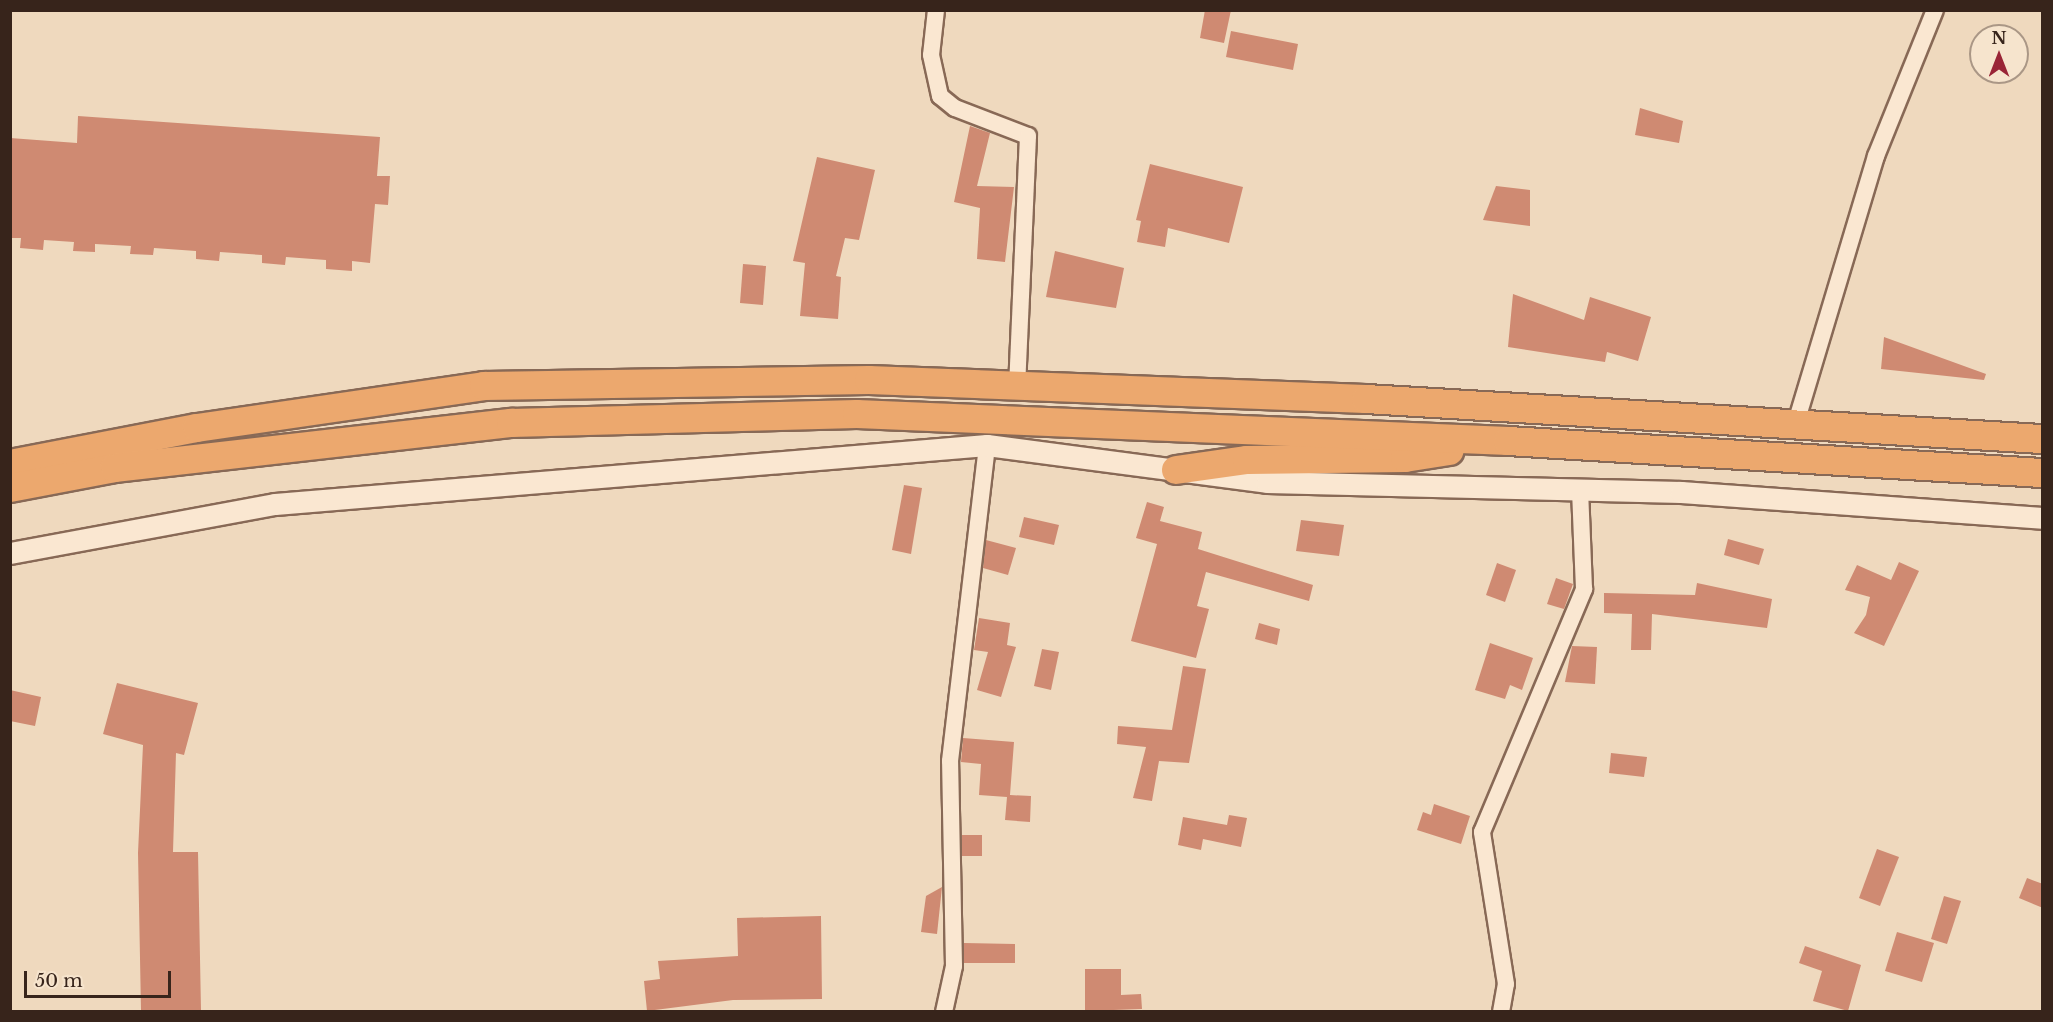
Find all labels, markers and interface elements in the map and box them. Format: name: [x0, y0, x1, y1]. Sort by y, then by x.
north arrow: [1969, 24, 2029, 84]
text: N: [1991, 28, 2007, 48]
scale bar: [27, 959, 174, 997]
text: 50 m: [35, 970, 83, 992]

